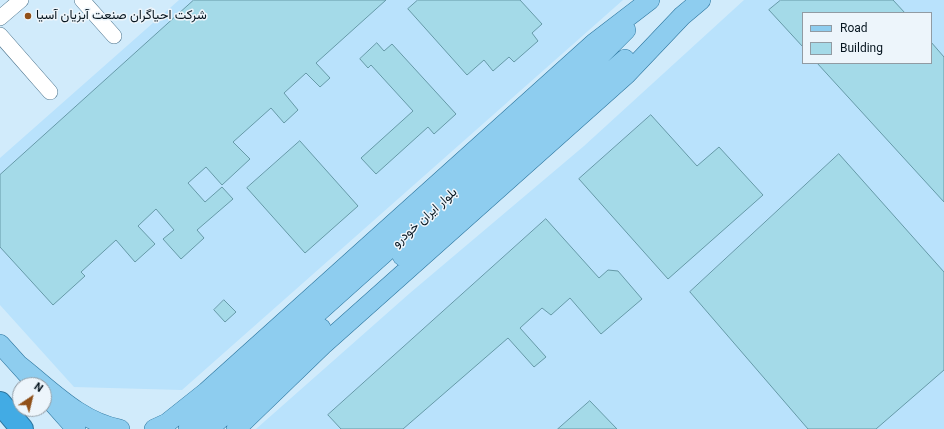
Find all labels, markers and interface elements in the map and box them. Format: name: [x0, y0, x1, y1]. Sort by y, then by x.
place label: شرکت احیاگران صنعت آبزیان آسیا: [36, 8, 207, 24]
marker: شرکت احیاگران صنعت آبزیان آسیا: [23, 11, 33, 21]
legend: [802, 12, 932, 64]
text: Road: [840, 21, 868, 35]
text: Building: [840, 41, 883, 55]
street label: بلوار ایران خودرو: [389, 185, 461, 251]
north arrow: [12, 377, 52, 417]
text: N: [32, 380, 45, 395]

